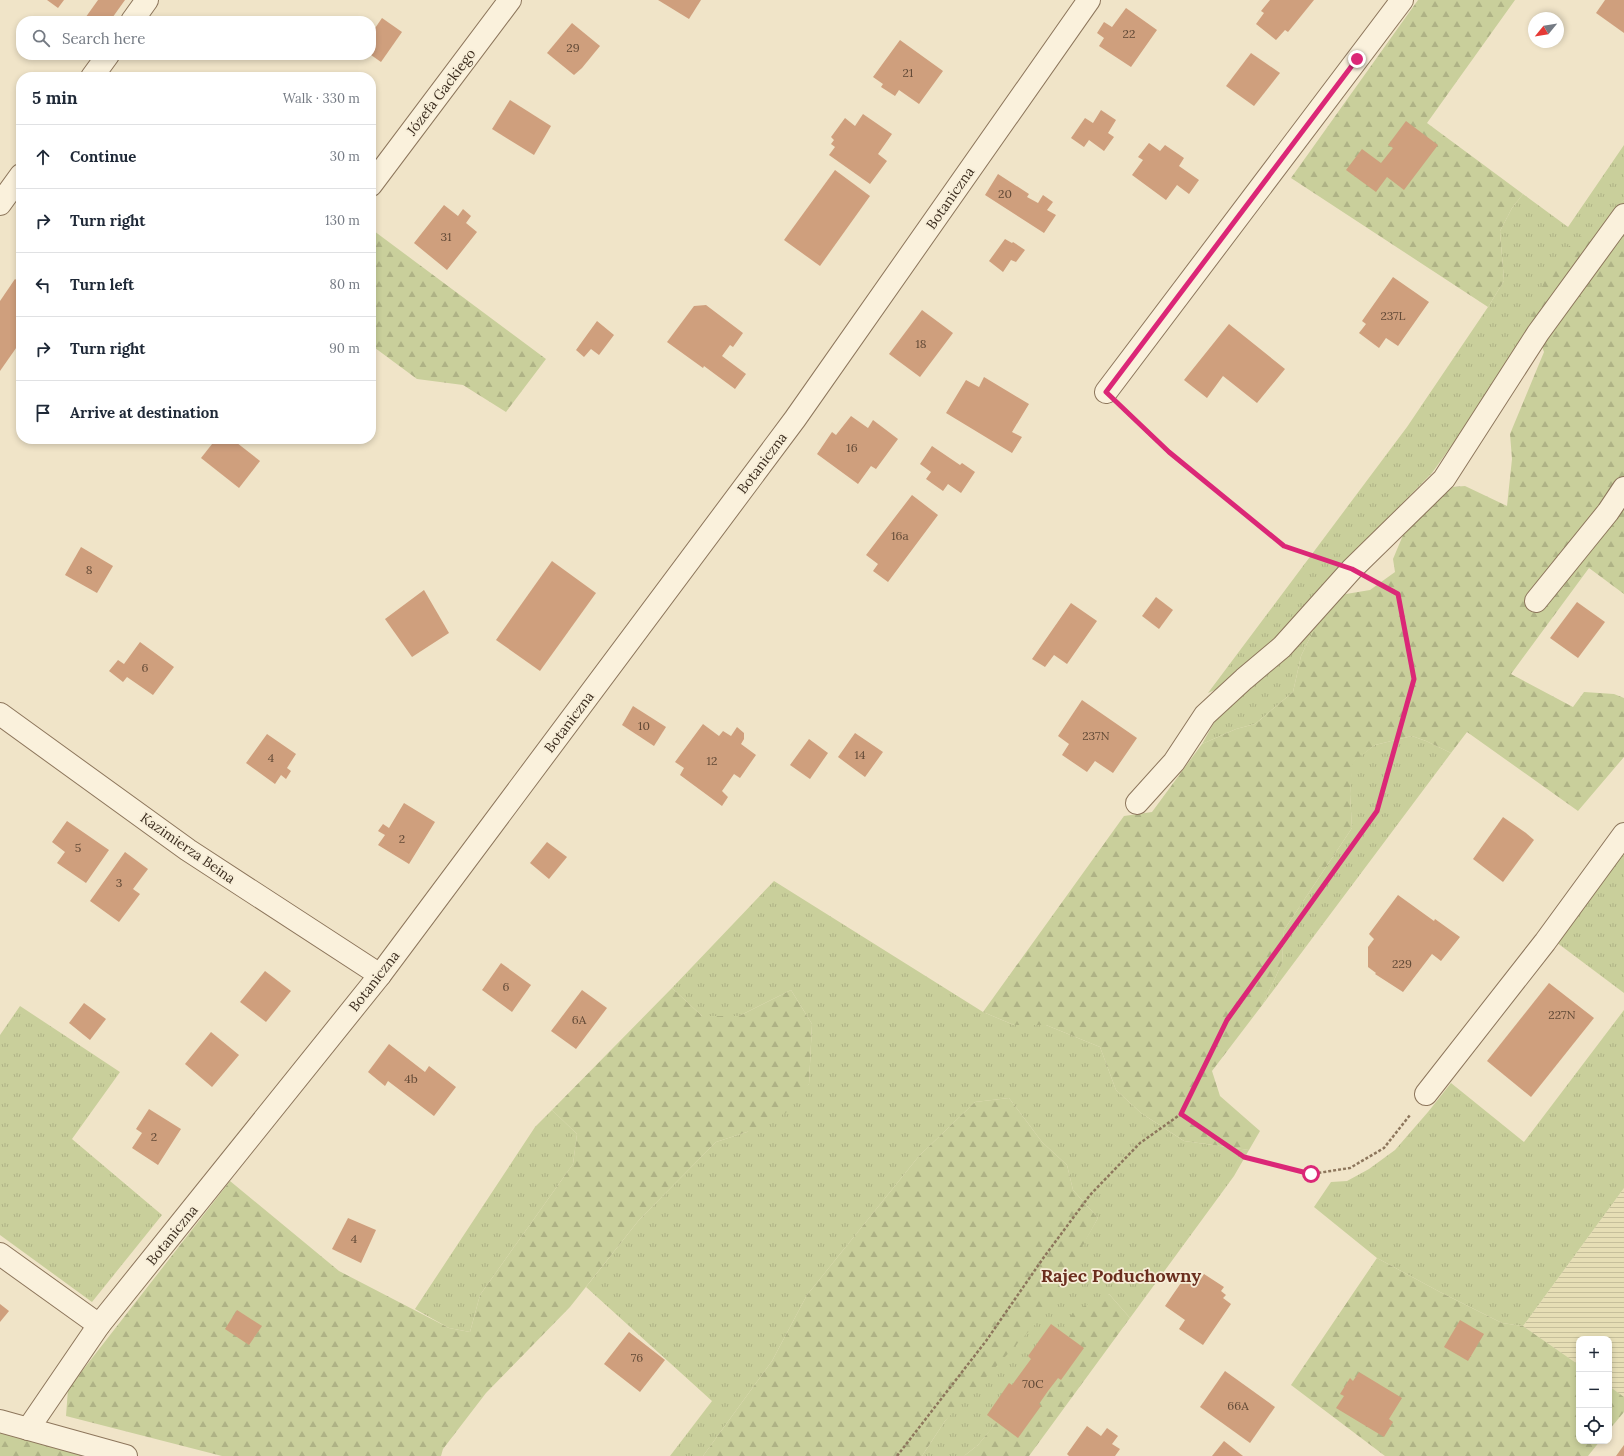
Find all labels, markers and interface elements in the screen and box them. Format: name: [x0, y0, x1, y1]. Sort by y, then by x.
north arrow: [1528, 12, 1564, 48]
search box: [16, 16, 376, 60]
house number: 22: [1123, 26, 1135, 41]
icon: search: [30, 27, 52, 49]
text: Search here: [62, 29, 145, 48]
house number: 29: [566, 40, 580, 55]
street label: Józefa Gackiego: [402, 45, 479, 140]
route end: [1348, 50, 1366, 68]
house number: 21: [903, 65, 913, 80]
text: 5 min: [32, 87, 78, 109]
text: Walk · 330 m: [283, 90, 360, 107]
icon: ahead: [32, 146, 54, 168]
text: Continue: [70, 147, 136, 166]
text: 30 m: [330, 148, 360, 165]
street label: Botaniczna: [922, 163, 978, 233]
house number: 20: [998, 186, 1012, 201]
icon: right: [32, 210, 54, 232]
text: Turn right: [70, 211, 146, 230]
text: 130 m: [325, 212, 360, 229]
house number: 31: [440, 229, 452, 244]
icon: left: [32, 274, 54, 296]
text: Turn left: [70, 275, 134, 294]
text: 80 m: [330, 276, 360, 293]
house number: 237L: [1380, 308, 1406, 323]
house number: 18: [915, 336, 927, 351]
icon: right: [32, 338, 54, 360]
text: Turn right: [70, 339, 146, 358]
text: 90 m: [329, 340, 360, 357]
icon: arrive: [32, 402, 54, 424]
text: Arrive at destination: [70, 403, 219, 422]
street label: Botaniczna: [733, 429, 791, 497]
house number: 16: [846, 440, 858, 455]
house number: 16a: [891, 528, 909, 543]
house number: 8: [86, 562, 93, 577]
house number: 6: [142, 660, 149, 675]
street label: Botaniczna: [540, 688, 598, 756]
house number: 10: [638, 718, 650, 733]
house number: 237N: [1082, 728, 1110, 743]
house number: 14: [855, 747, 866, 762]
house number: 4: [268, 750, 275, 765]
house number: 12: [707, 753, 717, 768]
street label: Kazimierza Beina: [137, 809, 239, 887]
house number: 2: [399, 831, 405, 846]
house number: 5: [75, 840, 81, 855]
house number: 3: [116, 875, 123, 890]
street label: Botaniczna: [345, 947, 403, 1015]
house number: 229: [1392, 956, 1412, 971]
house number: 6: [503, 979, 510, 994]
house number: 227N: [1548, 1007, 1576, 1022]
house number: 6A: [572, 1012, 587, 1027]
house number: 4b: [404, 1071, 418, 1086]
house number: 2: [151, 1129, 157, 1144]
route start: [1302, 1165, 1320, 1183]
street label: Botaniczna: [142, 1201, 202, 1269]
house number: 4: [351, 1231, 358, 1246]
district label: Rajec Poduchowny: [1041, 1264, 1201, 1287]
map controls: [1576, 1336, 1612, 1444]
button: +: [1576, 1336, 1612, 1372]
house number: 76: [631, 1350, 643, 1365]
button: −: [1576, 1372, 1612, 1408]
house number: 70C: [1022, 1376, 1044, 1391]
house number: 66A: [1227, 1398, 1249, 1413]
button: locate: [1576, 1408, 1612, 1444]

